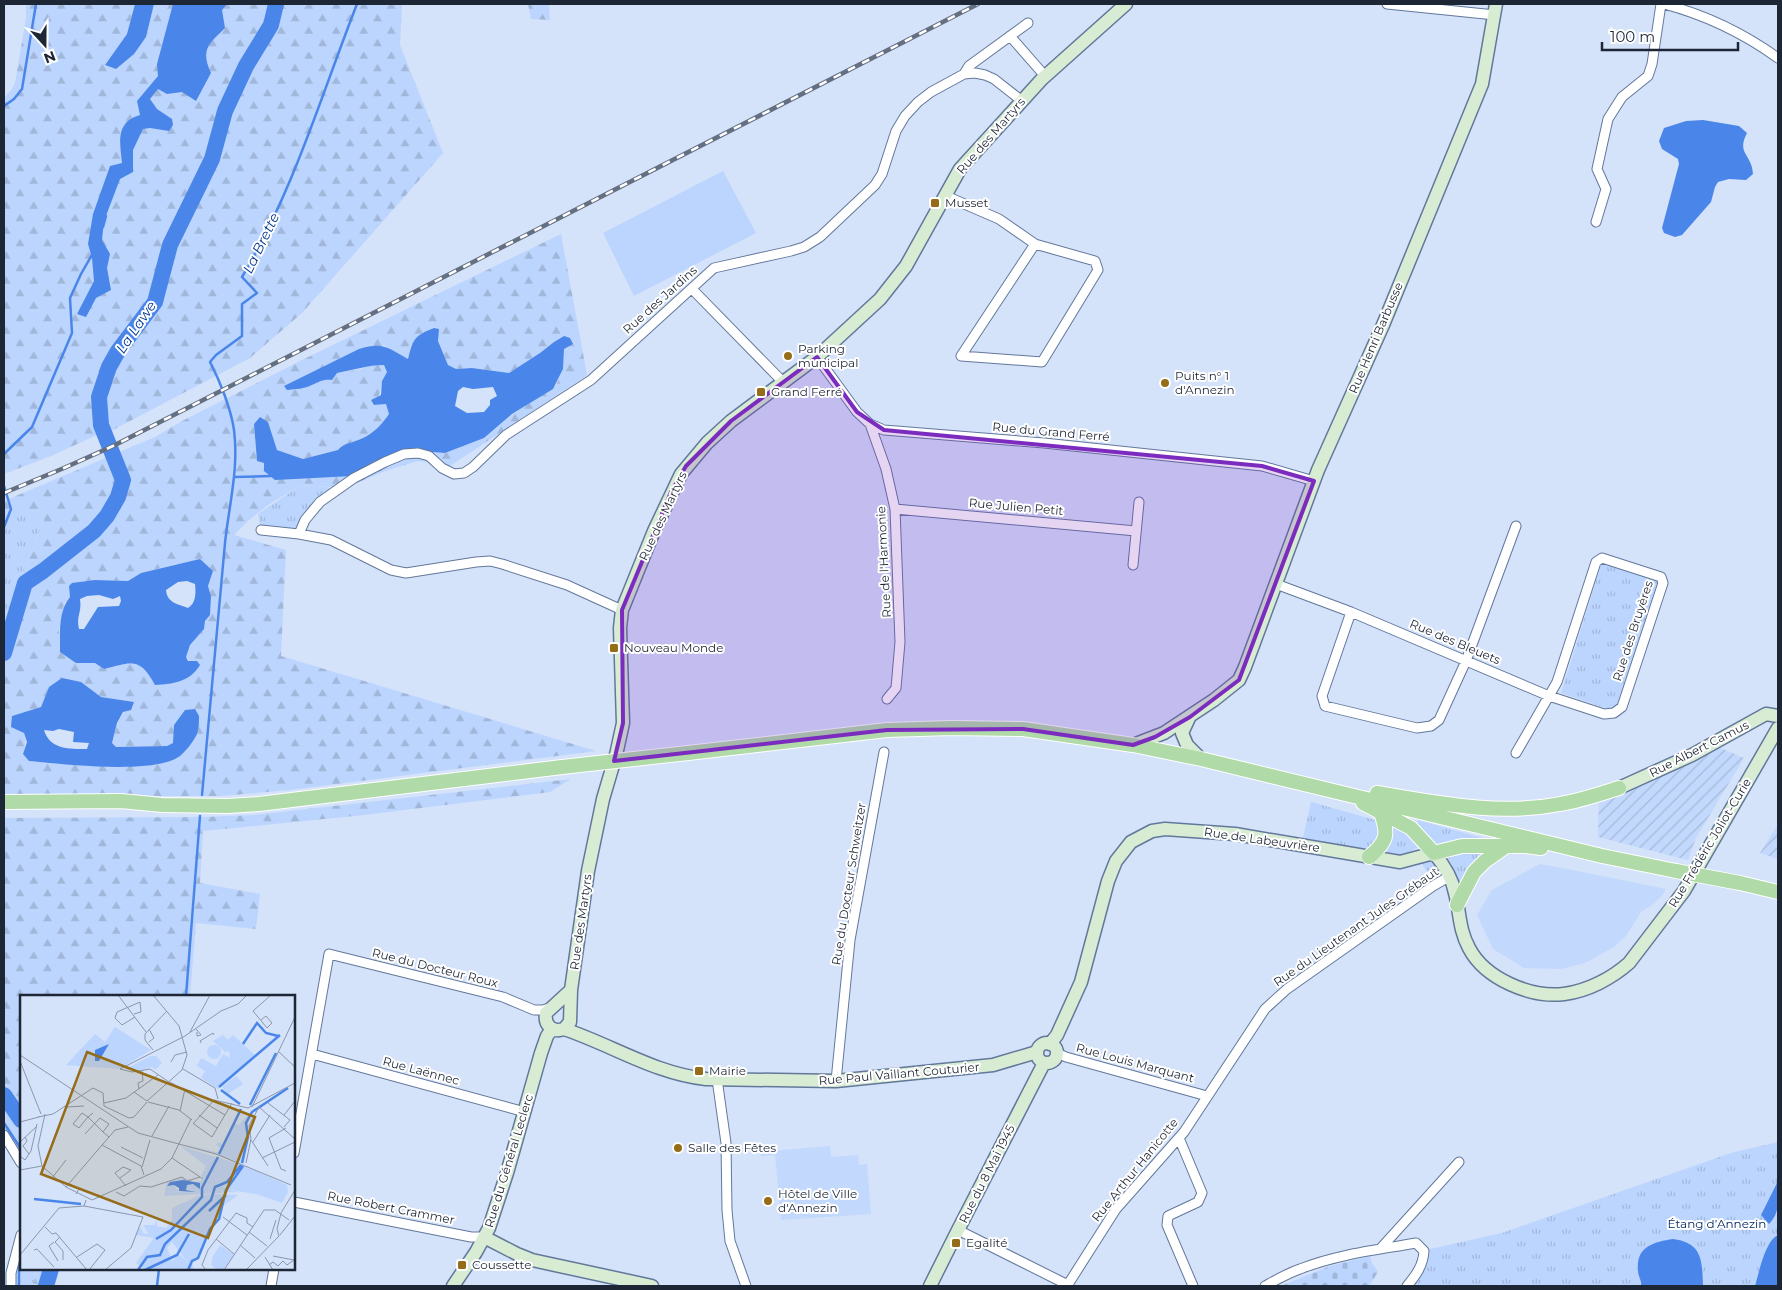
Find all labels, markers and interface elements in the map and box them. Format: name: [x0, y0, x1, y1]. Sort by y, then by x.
north arrow: [20, 20, 70, 70]
scale bar: [1602, 20, 1738, 52]
text: 100 m: [1610, 27, 1655, 46]
text: N: [41, 47, 58, 68]
street label: Rue des Martyrs: [953, 94, 1028, 177]
place label: Musset: [945, 195, 988, 210]
marker: Musset: [929, 197, 941, 209]
water label: La Brette: [239, 210, 283, 276]
street label: Rue des Jardins: [619, 262, 700, 337]
street label: Rue Henri Barbusse: [1345, 280, 1406, 396]
water label: La Lawe: [112, 297, 160, 357]
place label: Parking municipal: [798, 341, 858, 370]
marker: Parking municipal: [782, 350, 794, 362]
place label: Puits n° 1 d'Annezin: [1175, 368, 1235, 397]
marker: Puits n° 1 d'Annezin: [1159, 377, 1171, 389]
place label: Grand Ferré: [771, 384, 842, 399]
marker: Grand Ferré: [755, 386, 767, 398]
street label: Rue du Grand Ferré: [992, 419, 1110, 444]
street label: Rue des Martyrs: [635, 469, 690, 563]
street label: Rue Julien Petit: [968, 495, 1064, 518]
street label: Rue de l'Harmonie: [873, 506, 894, 618]
street label: Rue des Bruyères: [1609, 579, 1656, 683]
street label: Rue des Bleuets: [1408, 616, 1503, 667]
place label: Nouveau Monde: [624, 640, 724, 655]
marker: Nouveau Monde: [608, 642, 620, 654]
street label: Rue Albert Camus: [1647, 717, 1751, 780]
street label: Rue Frédéric Joliot-Curie: [1665, 775, 1754, 910]
street label: Rue du Docteur Schweitzer: [828, 801, 869, 966]
street label: Rue de Labeuvrière: [1203, 824, 1321, 855]
street label: Rue du Lieutenant Jules Grébaut: [1270, 864, 1441, 990]
street label: Rue des Martyrs: [566, 873, 595, 971]
street label: Rue du Docteur Roux: [371, 945, 500, 991]
inset map: [20, 995, 295, 1270]
street label: Rue Louis Marquant: [1075, 1040, 1196, 1086]
street label: Rue Laënnec: [381, 1053, 461, 1088]
street label: Rue Paul Vaillant Couturier: [818, 1059, 980, 1088]
place label: Mairie: [709, 1063, 746, 1078]
marker: Mairie: [693, 1065, 705, 1077]
street label: Rue du Général Leclerc: [481, 1092, 536, 1229]
street label: Rue Arthur Hanicotte: [1088, 1115, 1181, 1224]
street label: Rue du 8 Mai 1945: [955, 1122, 1018, 1226]
place label: Salle des Fêtes: [688, 1140, 776, 1155]
marker: Salle des Fêtes: [672, 1142, 684, 1154]
place label: Hôtel de Ville d'Annezin: [778, 1186, 857, 1215]
street label: Rue Robert Crammer: [326, 1188, 456, 1227]
marker: Hôtel de Ville d'Annezin: [762, 1195, 774, 1207]
park label: Étang d’Annezin: [1668, 1216, 1766, 1231]
place label: Egalité: [966, 1235, 1007, 1250]
marker: Egalité: [950, 1237, 962, 1249]
place label: Coussette: [472, 1257, 531, 1272]
marker: Coussette: [456, 1259, 468, 1271]

